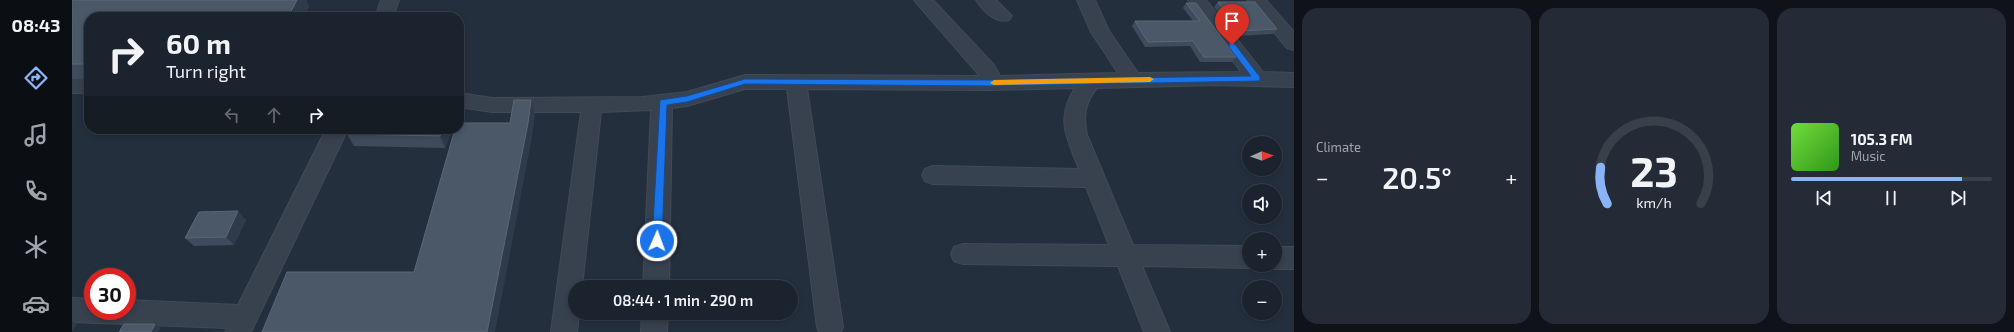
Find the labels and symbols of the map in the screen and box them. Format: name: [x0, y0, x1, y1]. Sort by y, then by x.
pin: [1215, 4, 1249, 45]
north arrow: [1242, 136, 1282, 176]
position arrow: [636, 220, 678, 262]
speed limit sign: 30: [84, 268, 136, 320]

